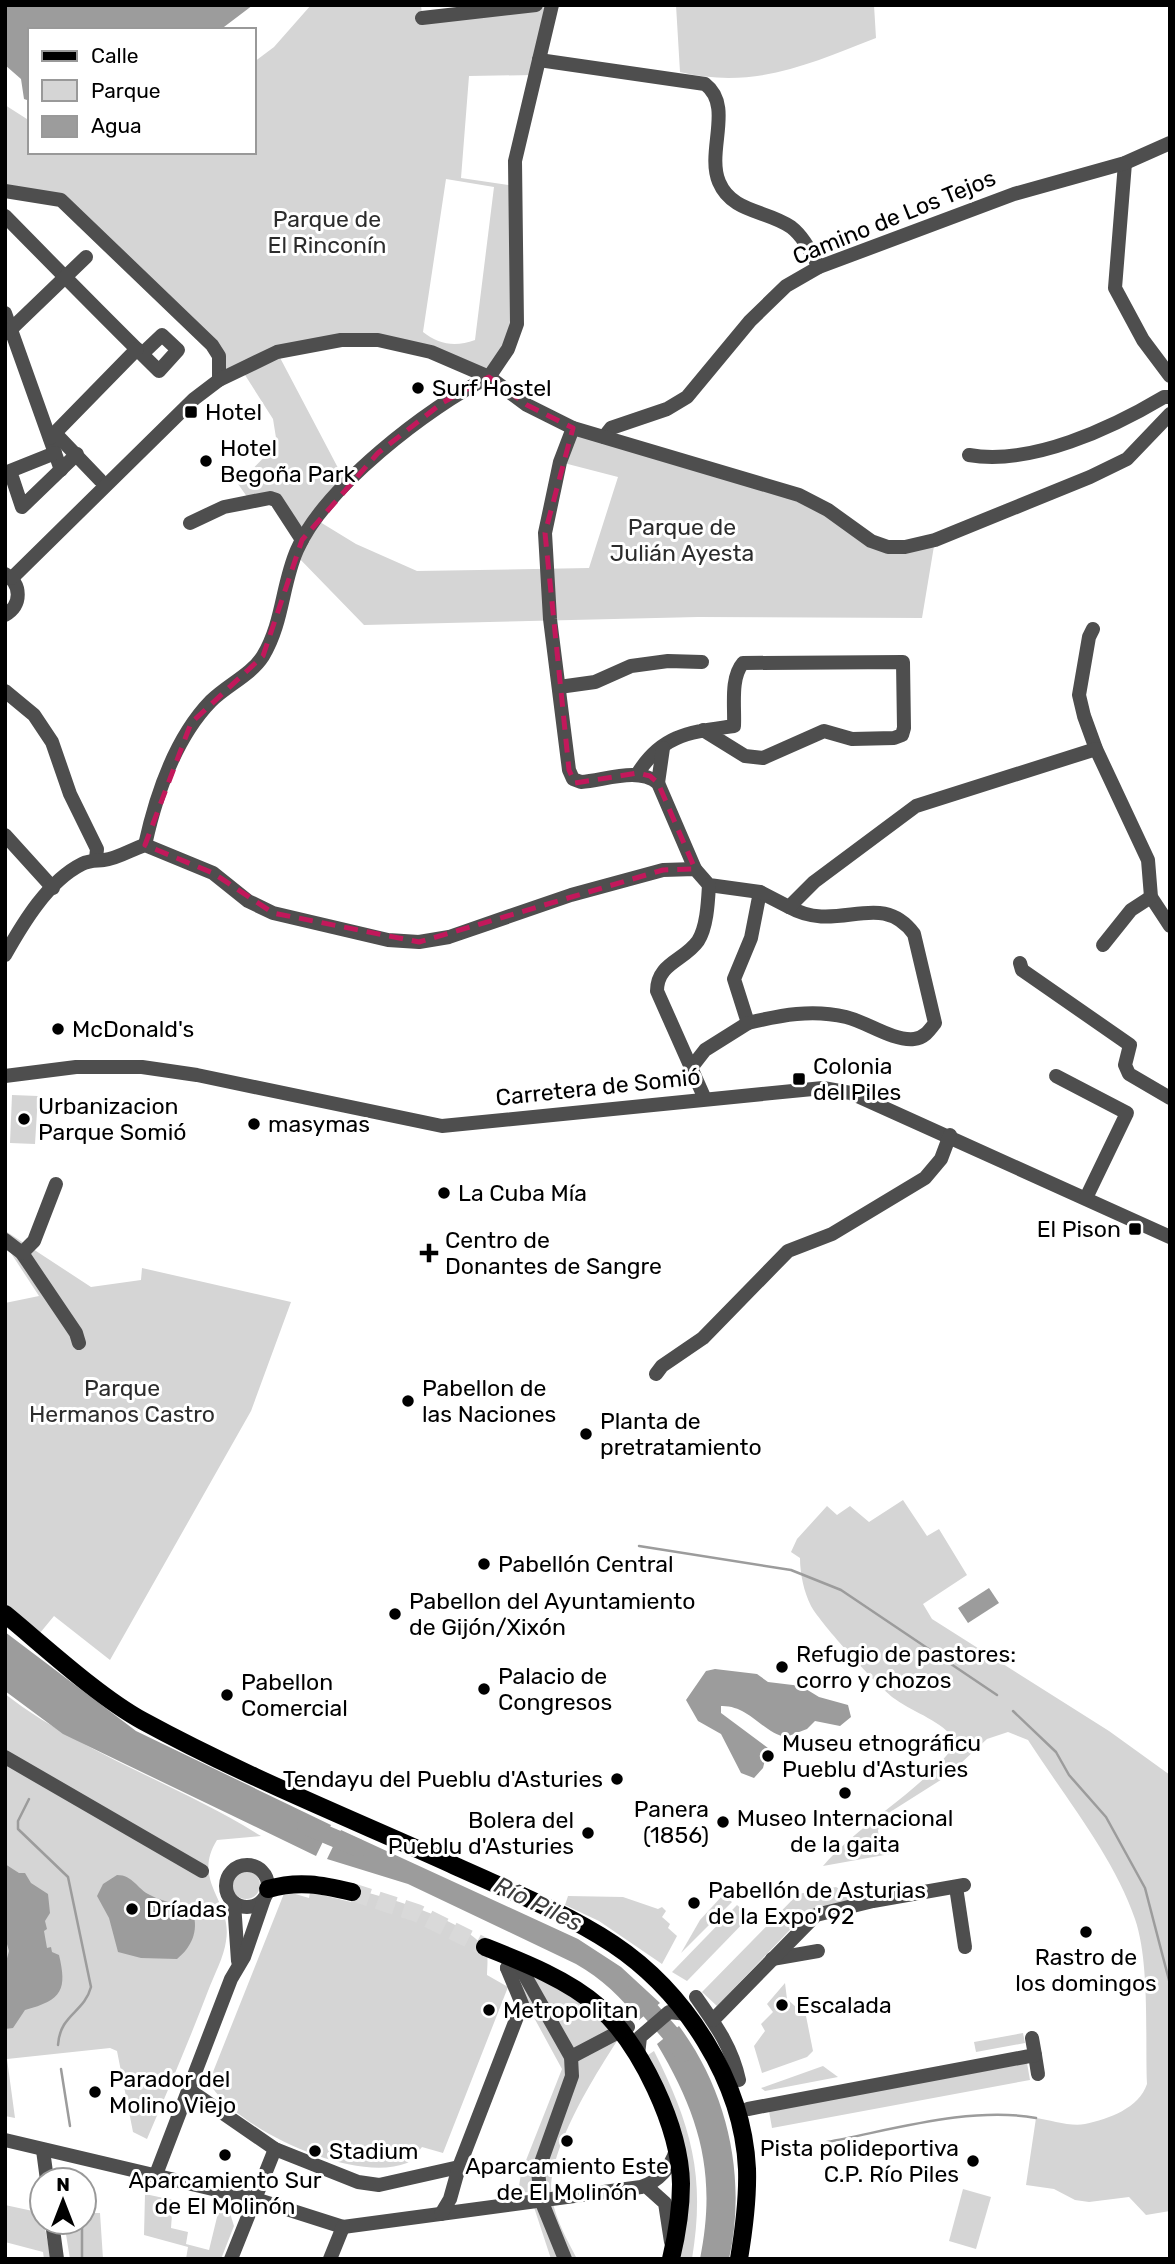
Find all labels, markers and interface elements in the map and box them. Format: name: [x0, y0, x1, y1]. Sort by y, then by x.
legend: [28, 28, 256, 154]
text: Calle: [91, 43, 139, 68]
text: Parque: [91, 78, 161, 103]
text: Agua: [91, 113, 142, 138]
street label: Camino de Los Tejos: [788, 163, 1000, 271]
park label: Parque de El Rinconín: [267, 205, 387, 259]
place label: Surf Hostel: [432, 374, 552, 402]
marker: Surf Hostel: [410, 380, 426, 396]
place label: Hotel: [205, 398, 262, 426]
marker: Hotel: [183, 404, 199, 420]
place label: Hotel Begoña Park: [220, 434, 355, 488]
marker: Hotel Begoña Park: [198, 453, 214, 469]
park label: Parque de Julián Ayesta: [610, 513, 754, 567]
place label: McDonald's: [72, 1015, 194, 1043]
marker: McDonald's: [50, 1021, 66, 1037]
place label: Colonia del Piles: [813, 1052, 901, 1106]
street label: Carretera de Somió: [494, 1062, 702, 1112]
marker: Colonia del Piles: [791, 1071, 807, 1087]
place label: Urbanizacion Parque Somió: [38, 1092, 187, 1146]
place label: masymas: [268, 1110, 370, 1138]
marker: Urbanizacion Parque Somió: [16, 1111, 32, 1127]
marker: masymas: [246, 1116, 262, 1132]
place label: La Cuba Mía: [458, 1179, 587, 1207]
marker: La Cuba Mía: [436, 1185, 452, 1201]
place label: El Pison: [1037, 1215, 1121, 1243]
marker: El Pison: [1127, 1221, 1143, 1237]
place label: Centro de Donantes de Sangre: [445, 1226, 662, 1280]
marker: Centro de Donantes de Sangre: [419, 1243, 439, 1263]
park label: Parque Hermanos Castro: [29, 1374, 215, 1428]
place label: Pabellon de las Naciones: [422, 1374, 556, 1428]
marker: Pabellon de las Naciones: [400, 1393, 416, 1409]
place label: Planta de pretratamiento: [600, 1407, 762, 1461]
marker: Planta de pretratamiento: [578, 1426, 594, 1442]
place label: Pabellón Central: [498, 1550, 674, 1578]
marker: Pabellón Central: [476, 1556, 492, 1572]
place label: Pabellon del Ayuntamiento de Gijón/Xixón: [409, 1587, 695, 1641]
marker: Pabellon del Ayuntamiento de Gijón/Xixón: [387, 1606, 403, 1622]
place label: Refugio de pastores: corro y chozos: [796, 1640, 1016, 1694]
marker: Refugio de pastores: corro y chozos: [774, 1659, 790, 1675]
place label: Palacio de Congresos: [498, 1662, 612, 1716]
place label: Pabellon Comercial: [241, 1668, 348, 1722]
marker: Palacio de Congresos: [476, 1681, 492, 1697]
marker: Pabellon Comercial: [219, 1687, 235, 1703]
place label: Museu etnográficu Pueblu d'Asturies: [782, 1729, 981, 1783]
marker: Museu etnográficu Pueblu d'Asturies: [760, 1748, 776, 1764]
place label: Tendayu del Pueblu d'Asturies: [283, 1765, 603, 1793]
marker: Tendayu del Pueblu d'Asturies: [609, 1771, 625, 1787]
marker: Museo Internacional de la gaita: [837, 1785, 853, 1801]
place label: Panera (1856): [634, 1795, 709, 1849]
place label: Museo Internacional de la gaita: [737, 1804, 953, 1858]
place label: Bolera del Pueblu d'Asturies: [388, 1806, 574, 1860]
marker: Panera (1856): [715, 1814, 731, 1830]
marker: Bolera del Pueblu d'Asturies: [580, 1825, 596, 1841]
water label: Río Piles: [490, 1871, 586, 1937]
place label: Pabellón de Asturias de la Expo' 92: [708, 1876, 926, 1930]
place label: Dríadas: [146, 1895, 227, 1923]
marker: Pabellón de Asturias de la Expo' 92: [686, 1895, 702, 1911]
marker: Dríadas: [124, 1901, 140, 1917]
marker: Rastro de los domingos: [1078, 1924, 1094, 1940]
place label: Rastro de los domingos: [1015, 1943, 1157, 1997]
place label: Escalada: [796, 1991, 892, 2019]
place label: Metropolitan: [503, 1996, 638, 2024]
marker: Escalada: [774, 1997, 790, 2013]
marker: Metropolitan: [481, 2002, 497, 2018]
place label: Parador del Molino Viejo: [109, 2065, 236, 2119]
marker: Parador del Molino Viejo: [87, 2084, 103, 2100]
marker: Aparcamiento Este de El Molinón: [559, 2133, 575, 2149]
place label: Pista polideportiva C.P. Río Piles: [760, 2134, 959, 2188]
place label: Stadium: [329, 2137, 419, 2165]
marker: Stadium: [307, 2143, 323, 2159]
marker: Aparcamiento Sur de El Molinón: [217, 2147, 233, 2163]
place label: Aparcamiento Este de El Molinón: [465, 2152, 669, 2206]
marker: Pista polideportiva C.P. Río Piles: [965, 2153, 981, 2169]
north arrow: [28, 2166, 98, 2236]
place label: Aparcamiento Sur de El Molinón: [128, 2166, 322, 2220]
text: N: [56, 2173, 70, 2196]

